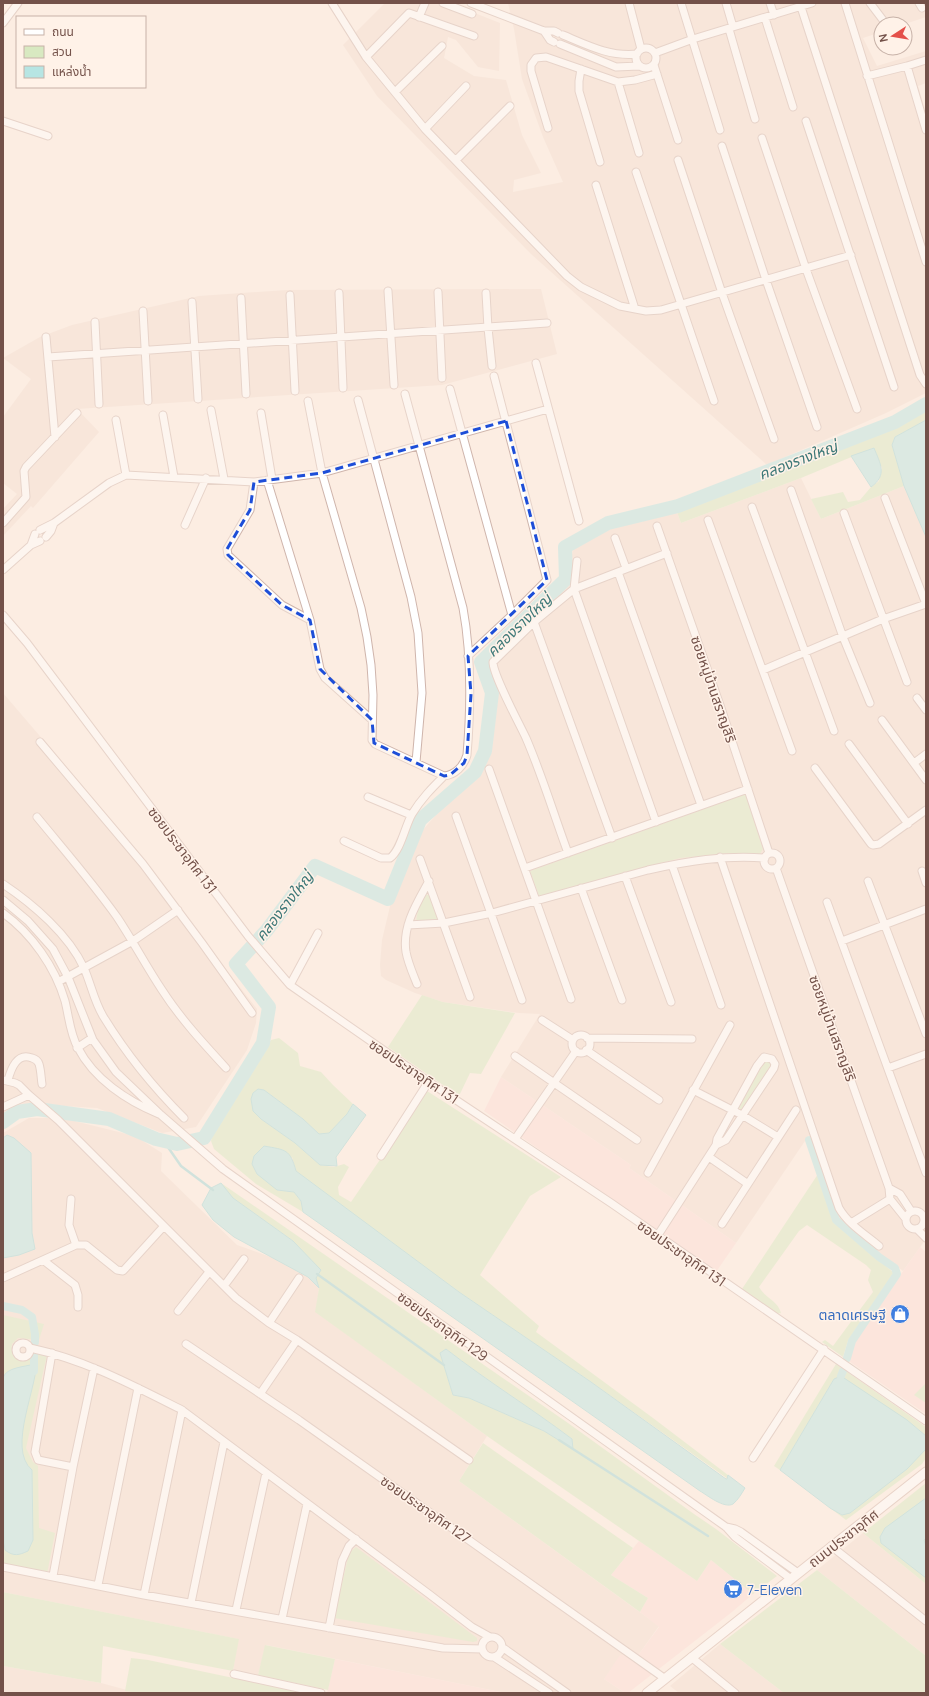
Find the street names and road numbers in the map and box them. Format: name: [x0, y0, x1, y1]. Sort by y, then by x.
street label: ซอยหมู่บ้านสราญสิริ: [687, 633, 741, 745]
street label: ซอยประชาอุทิศ 131: [144, 803, 222, 897]
street label: ซอยหมู่บ้านสราญสิริ: [805, 972, 861, 1084]
street label: ซอยประชาอุทิศ 131: [365, 1034, 463, 1108]
street label: ซอยประชาอุทิศ 131: [634, 1215, 730, 1291]
street label: ซอยประชาอุทิศ 129: [394, 1287, 492, 1365]
street label: ซอยประชาอุทิศ 127: [377, 1471, 475, 1547]
street label: ถนนประชาอุทิศ: [804, 1504, 882, 1571]

